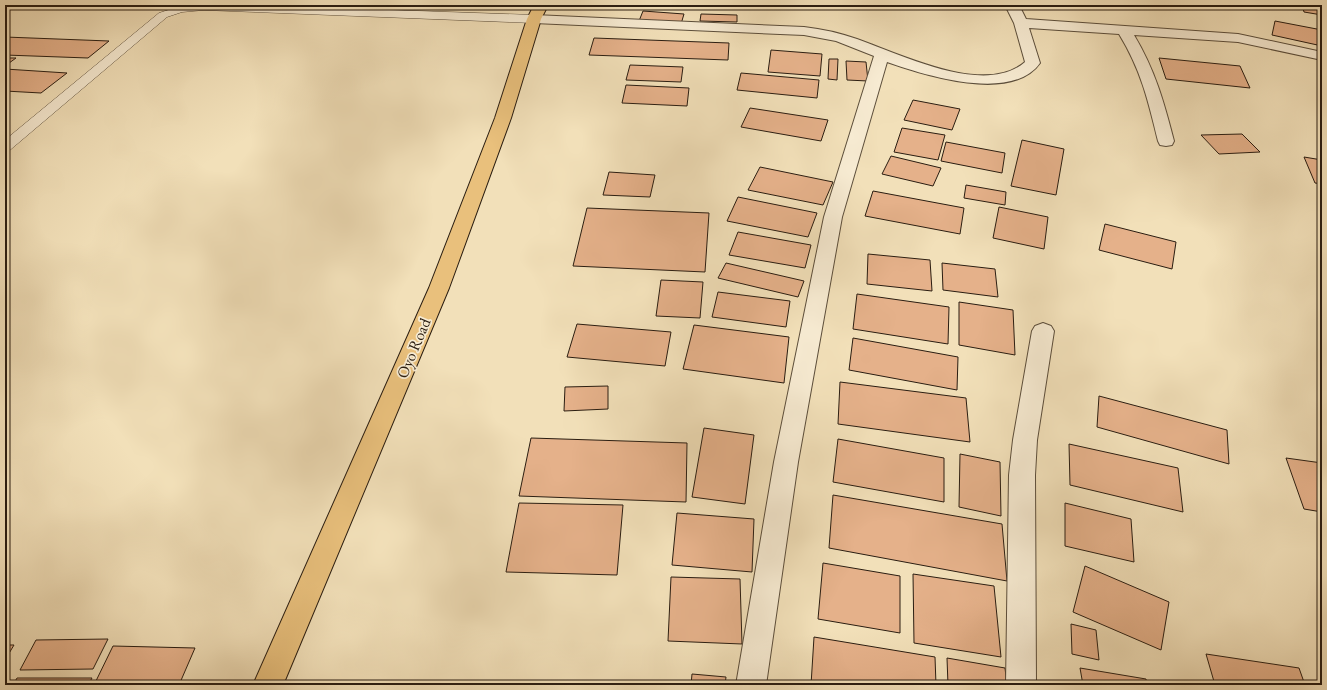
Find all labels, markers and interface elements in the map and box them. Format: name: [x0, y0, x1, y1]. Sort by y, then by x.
street label: Oyo Road: [391, 314, 436, 381]

